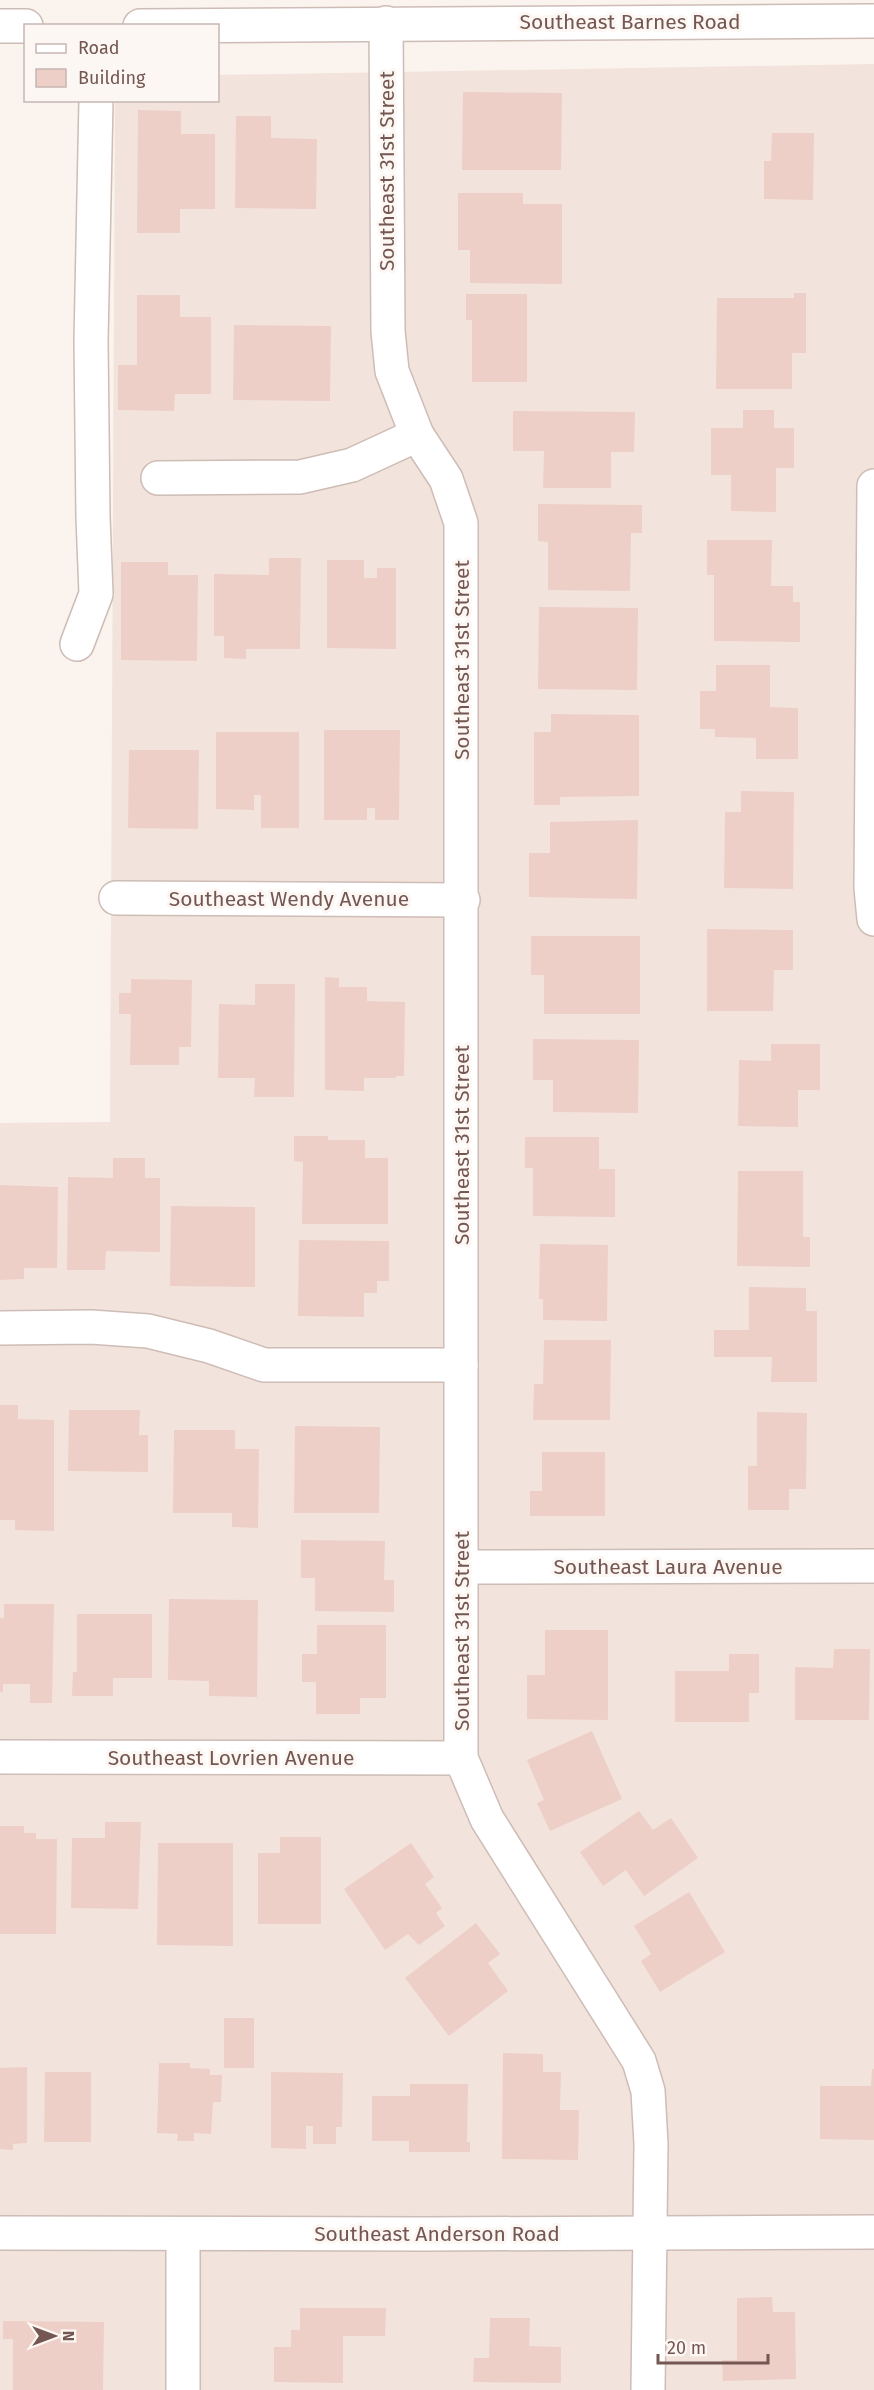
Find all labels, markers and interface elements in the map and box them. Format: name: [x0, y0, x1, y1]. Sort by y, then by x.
street label: Southeast Barnes Road: [519, 9, 741, 35]
legend: [24, 24, 219, 102]
text: Road: [78, 37, 120, 59]
text: Building: [78, 67, 146, 89]
street label: Southeast 31st Street: [374, 70, 400, 271]
street label: Southeast 31st Street: [449, 559, 475, 760]
street label: Southeast Wendy Avenue: [169, 886, 409, 912]
street label: Southeast 31st Street: [449, 1044, 475, 1245]
street label: Southeast 31st Street: [449, 1530, 475, 1731]
street label: Southeast Laura Avenue: [553, 1554, 783, 1580]
street label: Southeast Lovrien Avenue: [108, 1745, 354, 1771]
street label: Southeast Anderson Road: [314, 2221, 560, 2247]
north arrow: [24, 2306, 84, 2366]
scale bar: [658, 2327, 768, 2365]
text: N: [59, 2331, 78, 2341]
text: 20 m: [667, 2337, 706, 2359]

